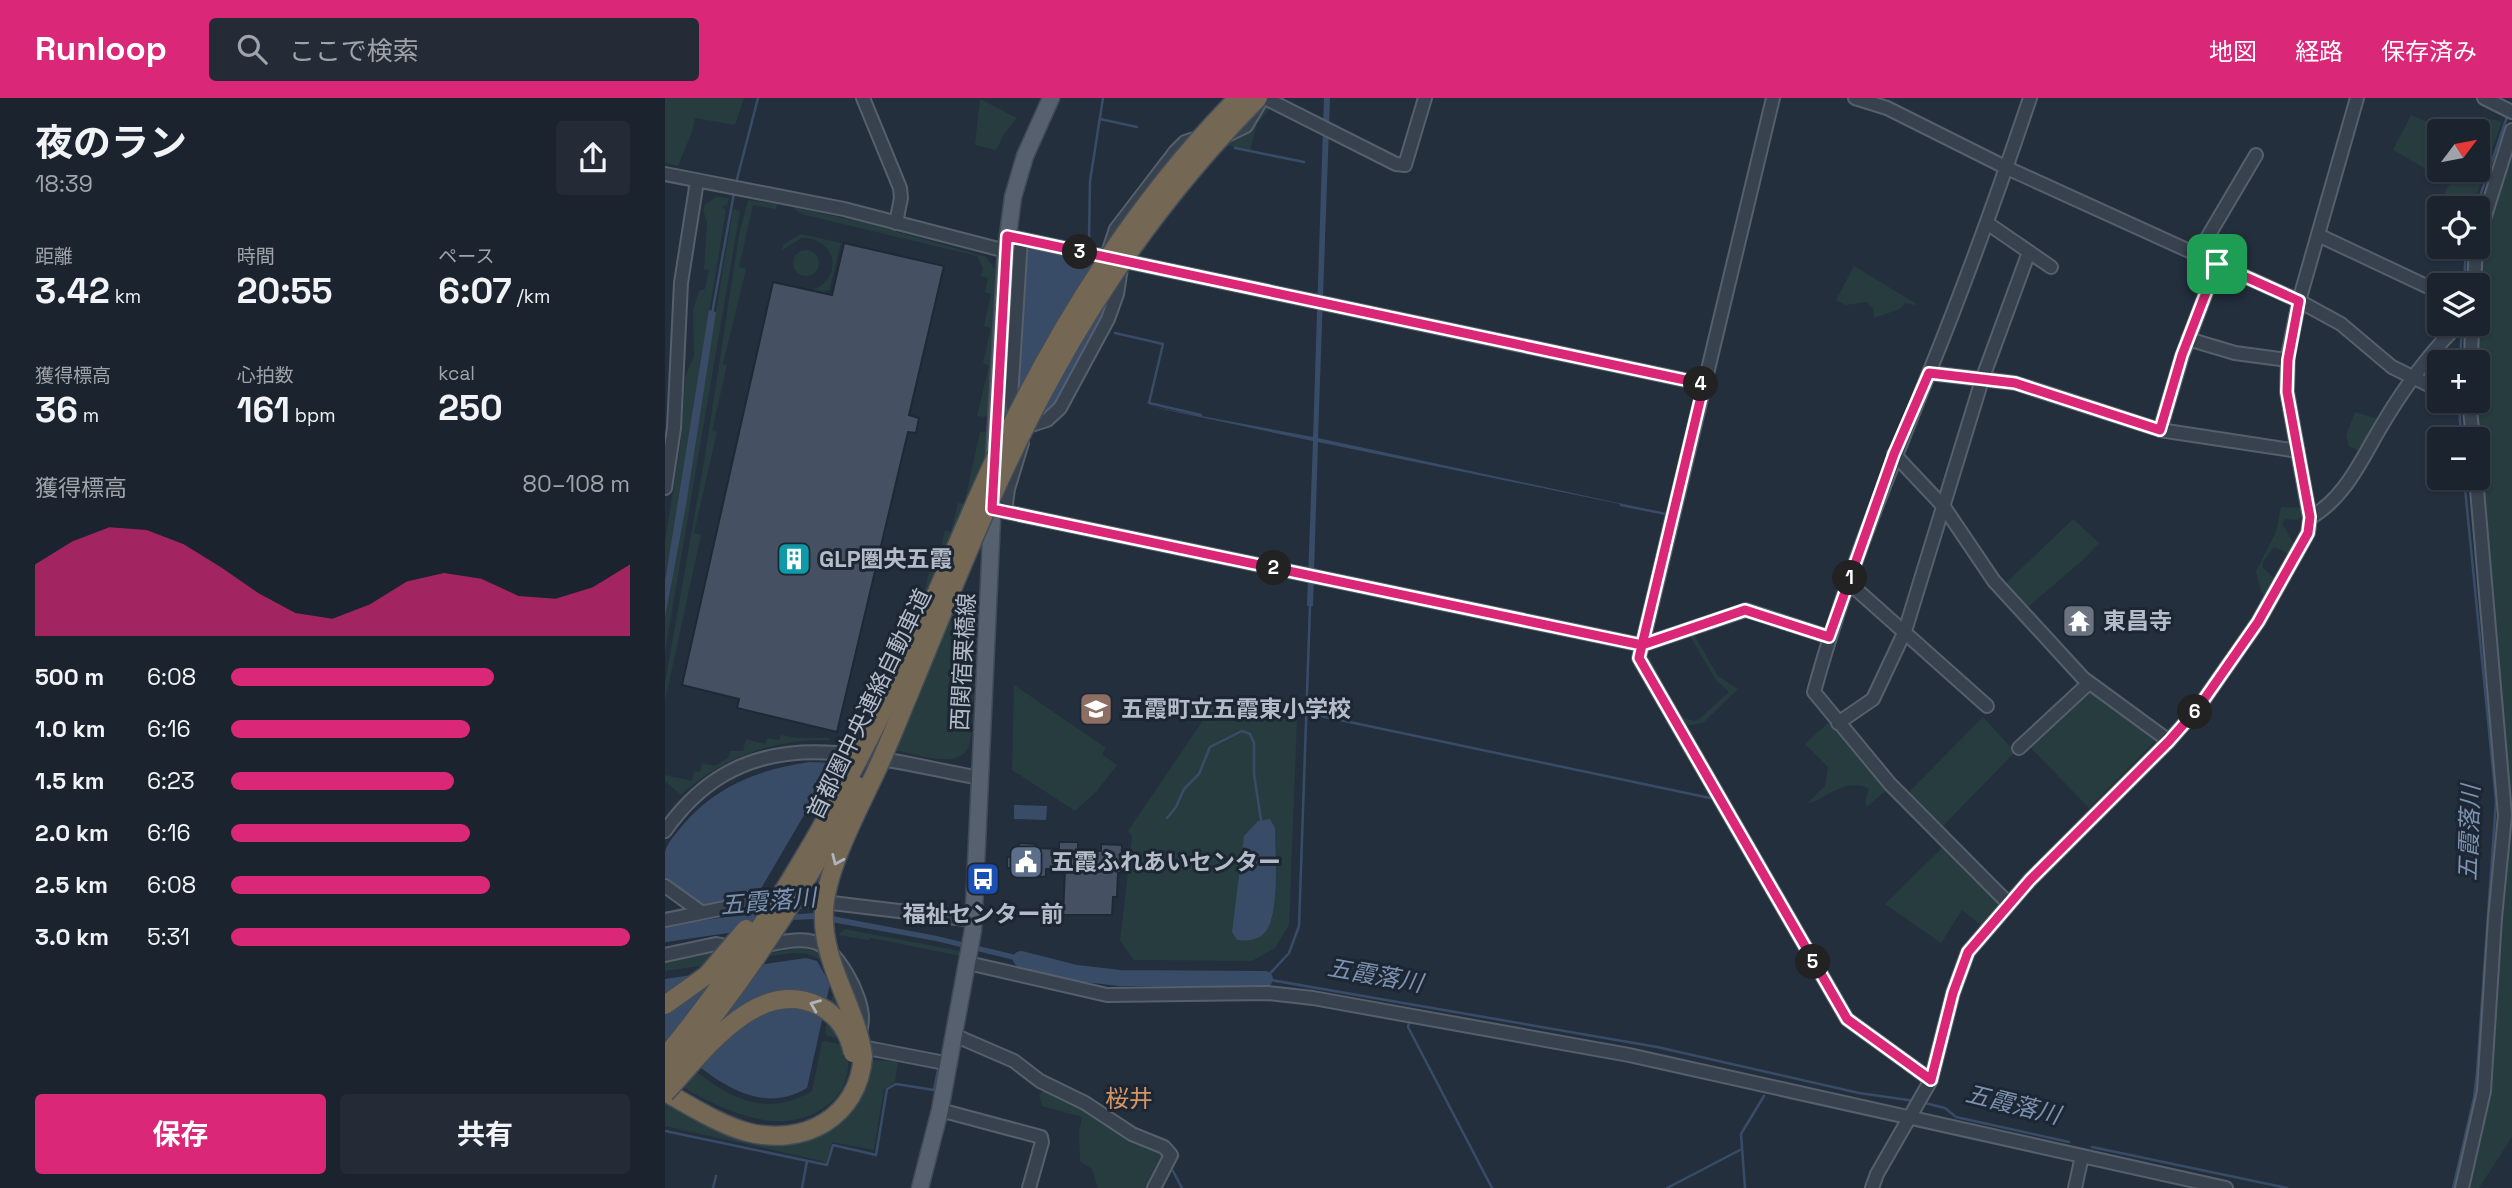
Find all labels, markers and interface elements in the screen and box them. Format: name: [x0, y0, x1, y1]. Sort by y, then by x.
search box: [209, 18, 699, 81]
text: Runloop: [35, 28, 167, 70]
icon: search: [233, 30, 271, 68]
text: ここで検索: [289, 34, 419, 68]
text: 地図: [2209, 36, 2257, 67]
text: 経路: [2295, 36, 2343, 67]
text: 保存済み: [2381, 36, 2477, 67]
text: 夜のラン: [35, 119, 187, 167]
north arrow: [2427, 119, 2490, 182]
map controls: [2427, 119, 2490, 490]
button: share: [556, 121, 630, 195]
text: 18:39: [35, 169, 93, 199]
button: locate: [2427, 196, 2490, 259]
pin: 3: [1063, 234, 1097, 270]
pin: [2187, 234, 2247, 294]
text: 3: [1074, 239, 1085, 264]
text: 距離: [35, 244, 73, 269]
text: 時間: [237, 244, 275, 269]
text: ペース: [438, 244, 494, 269]
icon: arrive: [2198, 245, 2236, 283]
text: 3.42: [35, 269, 110, 313]
text: 20:55: [237, 269, 333, 313]
text: 6:07: [438, 269, 512, 313]
button: layers: [2427, 273, 2490, 336]
text: km: [110, 284, 141, 309]
text: /km: [512, 284, 550, 309]
button: +: [2427, 350, 2490, 413]
text: kcal: [438, 361, 475, 386]
text: 獲得標高: [35, 363, 111, 388]
text: 心拍数: [237, 363, 294, 388]
pin: 4: [1683, 366, 1719, 402]
text: 4: [1694, 371, 1707, 396]
text: 250: [438, 386, 503, 430]
text: 36: [35, 388, 78, 432]
text: 161: [237, 388, 290, 432]
text: m: [78, 403, 99, 428]
text: bpm: [290, 403, 336, 428]
button: −: [2427, 427, 2490, 490]
text: 80–108 m: [523, 469, 630, 499]
text: 獲得標高: [35, 473, 127, 503]
building icon: GLP圏央五霞: [775, 540, 813, 578]
place label: GLP圏央五霞: [819, 544, 953, 574]
pin: 2: [1257, 550, 1291, 586]
text: 2: [1268, 555, 1279, 580]
pin: 1: [1833, 560, 1867, 596]
text: 1: [1845, 565, 1854, 590]
street label: 首都圏中央連絡自動車道: [800, 584, 938, 824]
street label: 西関宿栗橋線: [944, 592, 982, 732]
temple icon: 東昌寺: [2060, 602, 2098, 640]
place label: 東昌寺: [2103, 606, 2172, 636]
text: 500 m: [35, 662, 104, 692]
text: 6:08: [147, 662, 196, 692]
school or university icon: 五霞町立五霞東小学校: [1077, 690, 1115, 728]
place label: 五霞町立五霞東小学校: [1121, 694, 1351, 724]
pin: 6: [2177, 694, 2213, 730]
text: 6: [2189, 699, 2200, 724]
text: 1.0 km: [35, 714, 105, 744]
text: 6:16: [147, 714, 191, 744]
text: 1.5 km: [35, 766, 105, 796]
text: 6:23: [147, 766, 195, 796]
water label: 五霞落川: [2452, 781, 2486, 882]
text: 2.0 km: [35, 818, 109, 848]
text: 6:16: [147, 818, 191, 848]
public building icon: 五霞ふれあいセンター: [1007, 843, 1045, 881]
place label: 五霞ふれあいセンター: [1051, 847, 1281, 877]
one-way arrow: [831, 853, 845, 865]
bus stop icon: 福祉センター前: [964, 860, 1002, 898]
text: 2.5 km: [35, 870, 108, 900]
text: 6:08: [147, 870, 196, 900]
water label: 五霞落川: [719, 881, 820, 921]
place label: 福祉センター前: [903, 899, 1064, 929]
text: 3.0 km: [35, 922, 109, 952]
text: 5:31: [147, 922, 190, 952]
pin: 5: [1795, 944, 1831, 980]
text: 5: [1807, 949, 1818, 974]
water label: 五霞落川: [1325, 951, 1428, 999]
one-way arrow: [810, 1000, 822, 1014]
water label: 五霞落川: [1963, 1077, 2066, 1131]
district label: 桜井: [1105, 1083, 1153, 1114]
button: 保存: [35, 1094, 326, 1174]
button: 共有: [340, 1094, 630, 1174]

